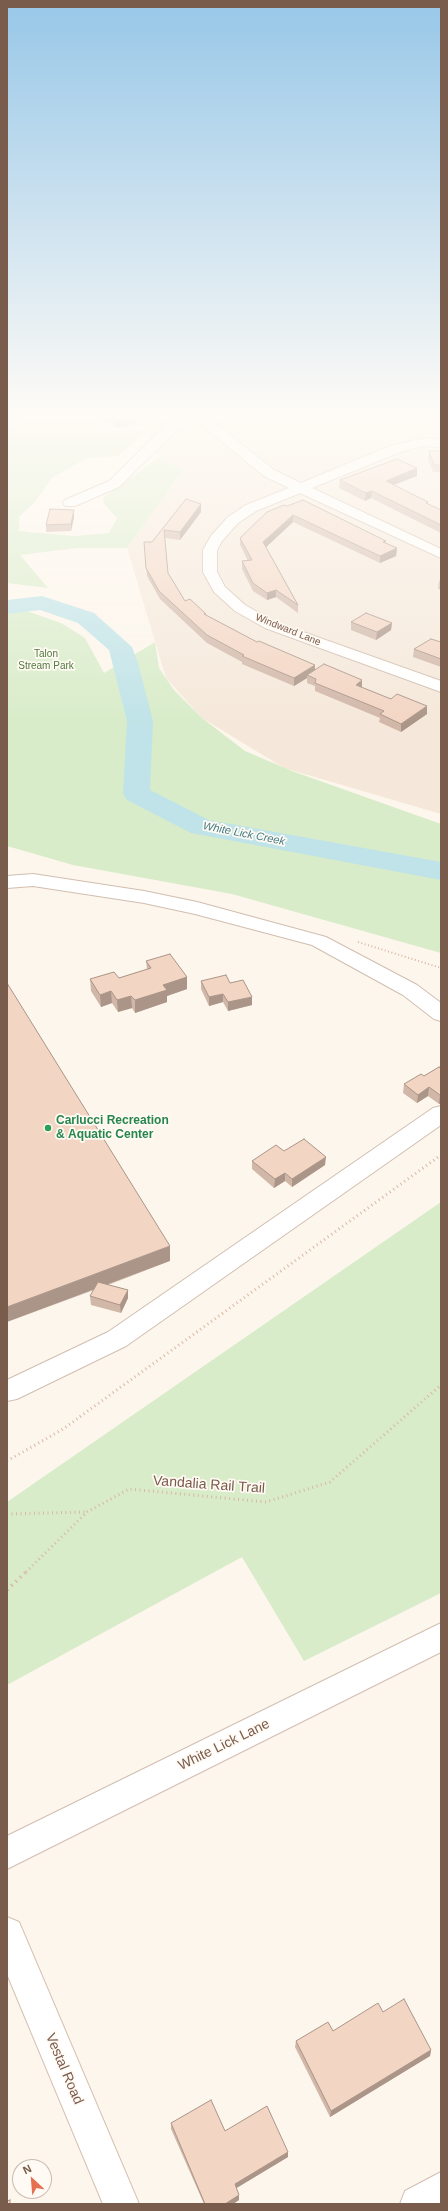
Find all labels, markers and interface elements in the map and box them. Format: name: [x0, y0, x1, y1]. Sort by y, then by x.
street label: Windward Lane: [254, 611, 322, 649]
park label: Talon Stream Park: [18, 648, 74, 672]
water label: White Lick Creek: [202, 820, 286, 848]
place label: Carlucci Recreation & Aquatic Center: [56, 1114, 169, 1142]
marker: Carlucci Recreation & Aquatic Center: [43, 1123, 53, 1133]
street label: Vandalia Rail Trail: [153, 1473, 265, 1497]
street label: White Lick Lane: [176, 1716, 272, 1774]
street label: Vestal Road: [42, 2031, 86, 2107]
north arrow: [12, 2159, 52, 2199]
text: N: [21, 2162, 33, 2176]

